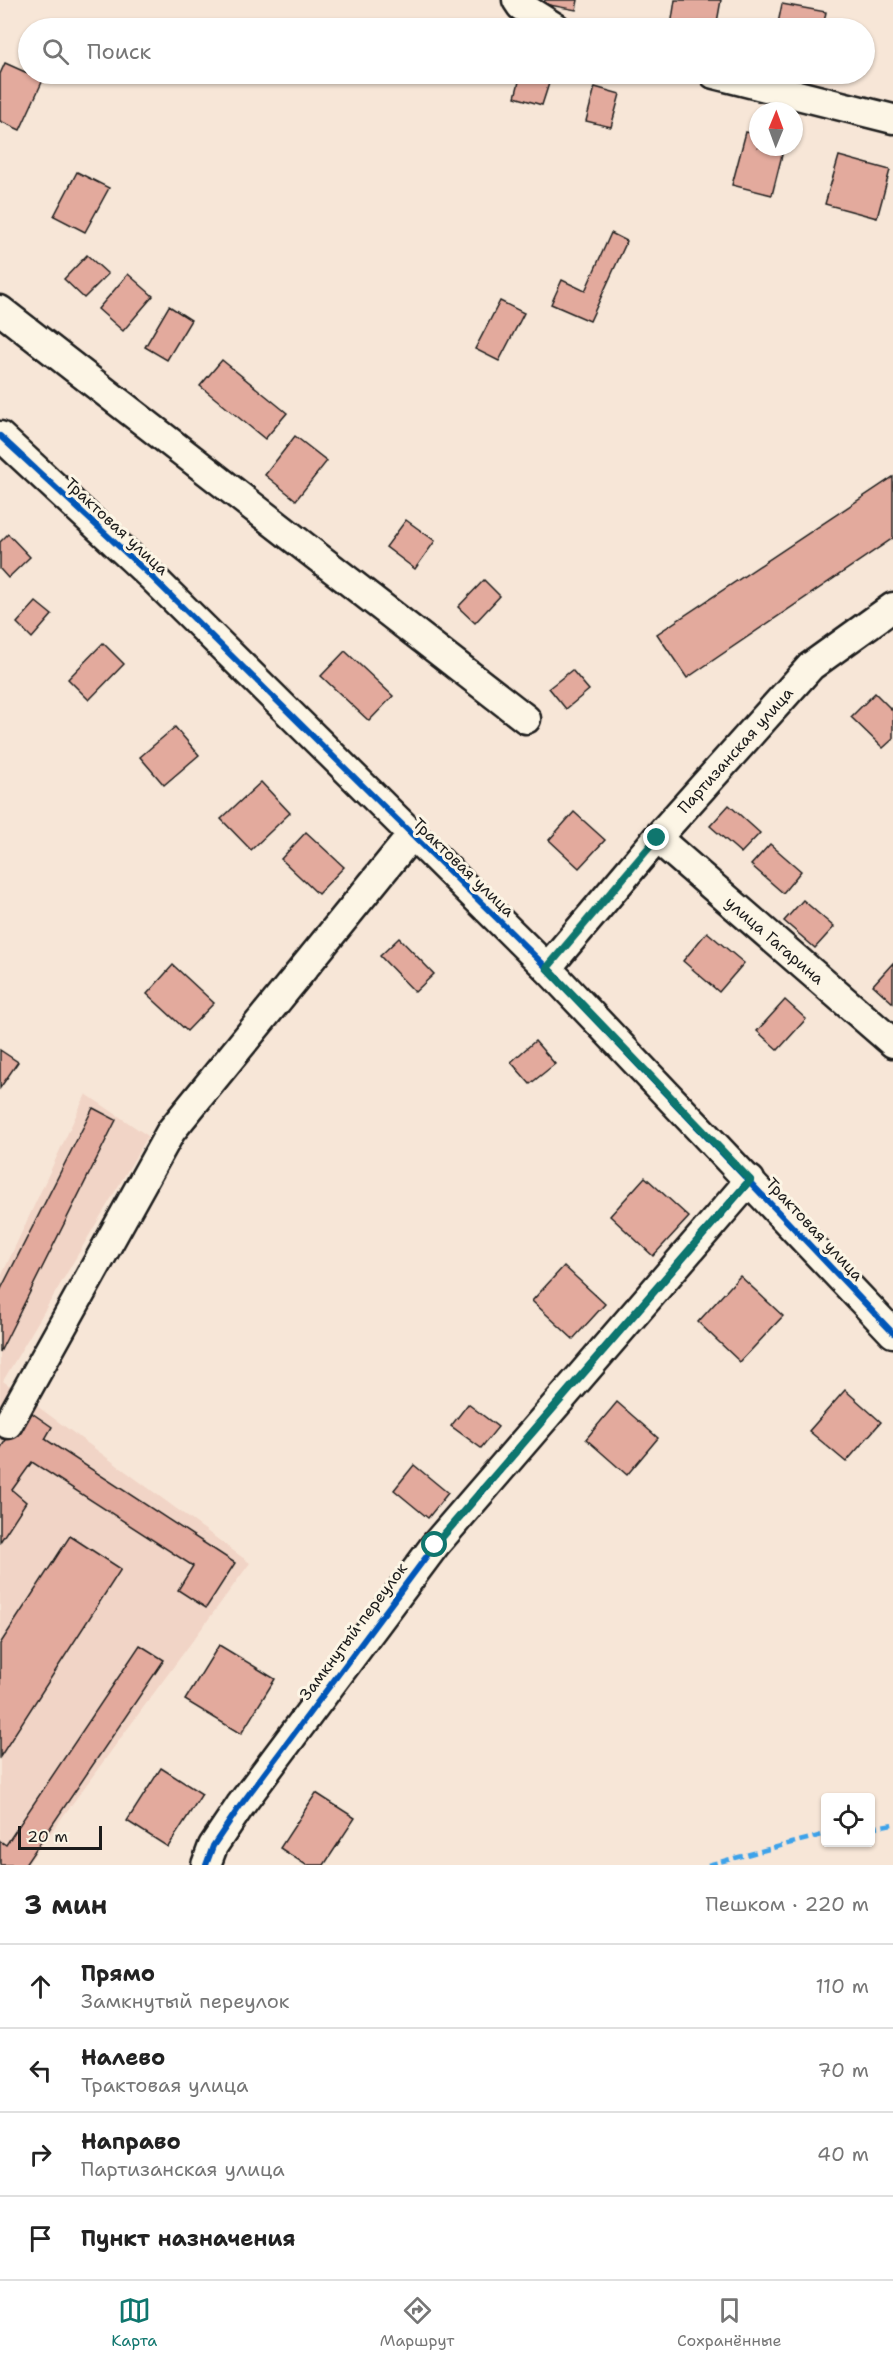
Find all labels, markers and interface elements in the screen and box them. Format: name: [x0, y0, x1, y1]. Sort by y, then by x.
search box: [18, 18, 875, 84]
icon: search: [39, 35, 72, 68]
text: Поиск: [87, 37, 151, 66]
north arrow: [749, 102, 803, 156]
street label: Трактовая улица: [60, 473, 173, 580]
street label: Партизанская улица: [673, 683, 798, 818]
street label: Трактовая улица: [408, 813, 519, 921]
route end: [643, 824, 669, 850]
street label: улица Гагарина: [721, 892, 829, 989]
street label: Трактовая улица: [761, 1173, 868, 1286]
route start: [421, 1531, 447, 1557]
street label: Замкнутый переулок: [295, 1558, 412, 1704]
map controls: [821, 1793, 875, 1847]
button: locate: [821, 1793, 875, 1847]
scale bar: [18, 1823, 102, 1850]
text: 20 m: [27, 1826, 68, 1847]
text: 3 мин: [24, 1887, 107, 1922]
text: Пешком · 220 m: [706, 1891, 869, 1917]
text: Прямо: [81, 1959, 155, 1988]
icon: ahead: [24, 1970, 57, 2003]
text: 110 m: [815, 1973, 869, 1999]
text: Замкнутый переулок: [81, 1988, 289, 2014]
text: Налево: [81, 2043, 165, 2072]
icon: left: [24, 2054, 57, 2087]
text: 70 m: [817, 2057, 869, 2083]
text: Трактовая улица: [81, 2072, 249, 2098]
text: Направо: [81, 2127, 181, 2156]
icon: right: [24, 2138, 57, 2171]
text: 40 m: [817, 2141, 869, 2167]
text: Партизанская улица: [81, 2156, 285, 2182]
icon: arrive: [24, 2222, 57, 2255]
text: Пункт назначения: [81, 2224, 295, 2253]
tab: Карта: [111, 2294, 157, 2351]
tab: Маршрут: [380, 2294, 454, 2351]
tab: Сохранённые: [677, 2294, 782, 2351]

